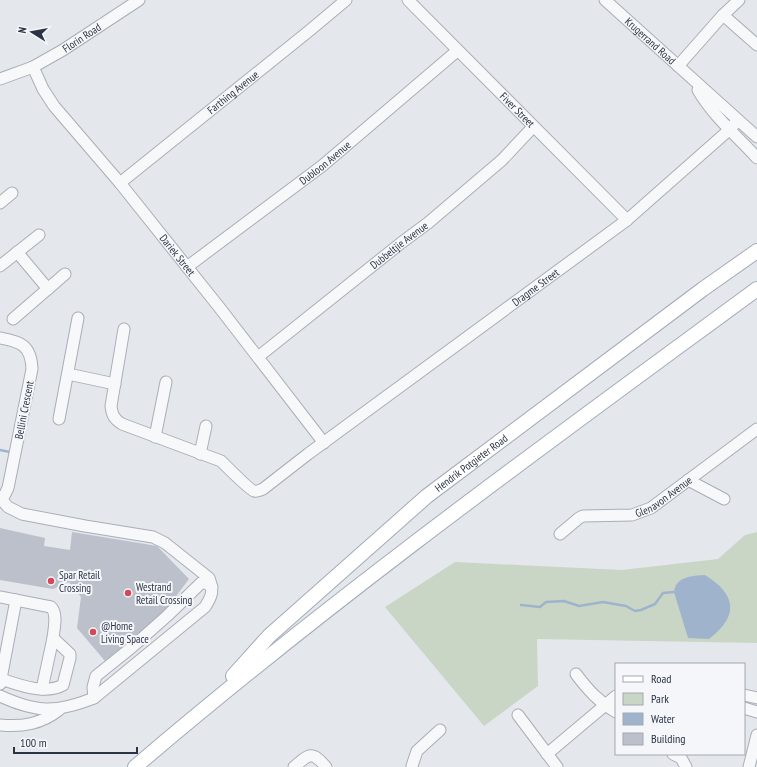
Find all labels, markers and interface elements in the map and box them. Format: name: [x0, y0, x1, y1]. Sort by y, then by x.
north arrow: [12, 12, 52, 52]
street label: Krugerrand Road: [622, 14, 679, 67]
street label: Florin Road: [60, 20, 104, 55]
text: N: [15, 26, 30, 34]
street label: Farthing Avenue: [204, 67, 262, 117]
street label: Fiver Street: [497, 89, 538, 130]
street label: Dubloon Avenue: [296, 137, 354, 188]
street label: Dubbeltjie Avenue: [367, 218, 431, 272]
street label: Dariek Street: [157, 231, 198, 279]
street label: Dragme Street: [509, 265, 562, 309]
street label: Bellini Crescent: [11, 380, 37, 440]
street label: Hendrik Potgieter Road: [432, 431, 510, 495]
street label: Glenavon Avenue: [633, 473, 695, 520]
place label: Spar Retail Crossing: [59, 568, 100, 595]
marker: Spar Retail Crossing: [46, 576, 56, 586]
place label: Westrand Retail Crossing: [136, 580, 192, 607]
marker: Westrand Retail Crossing: [123, 588, 133, 598]
place label: @Home Living Space: [101, 619, 149, 646]
marker: @Home Living Space: [88, 627, 98, 637]
legend: [615, 663, 745, 755]
text: Road: [651, 671, 671, 686]
text: Park: [651, 691, 669, 706]
text: Water: [651, 711, 676, 726]
scale bar: [14, 729, 137, 755]
text: Building: [651, 731, 686, 746]
text: 100 m: [20, 735, 47, 750]

